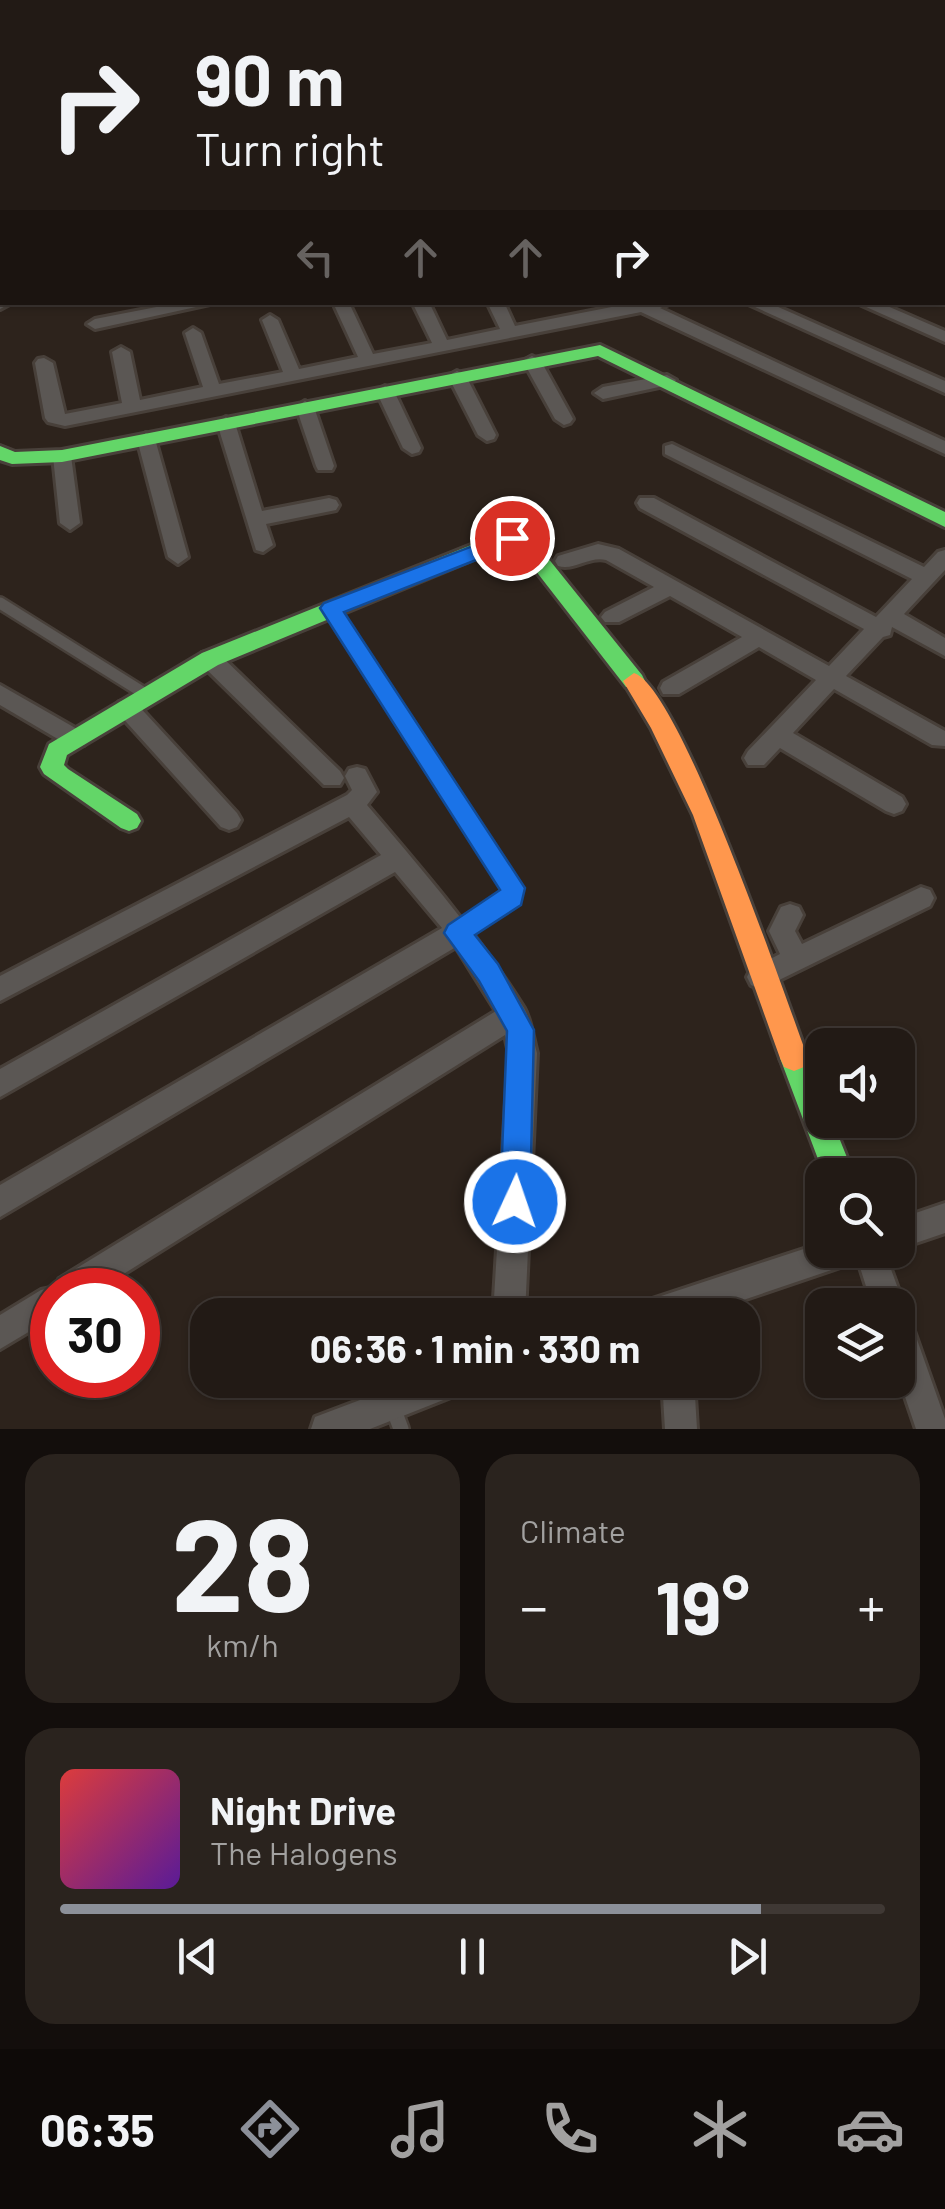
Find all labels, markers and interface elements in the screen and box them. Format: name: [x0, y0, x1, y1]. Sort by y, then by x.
text: 90 m: [195, 36, 345, 120]
icon: right: [30, 40, 160, 170]
text: Turn right: [195, 121, 385, 175]
icon: left: [288, 230, 343, 285]
icon: ahead: [393, 230, 448, 285]
icon: ahead: [498, 230, 553, 285]
icon: right: [603, 230, 658, 285]
pin: [470, 496, 555, 581]
icon: arrive: [485, 511, 540, 566]
map controls: [805, 1028, 915, 1398]
button: sound: [805, 1028, 915, 1138]
position arrow: [463, 1150, 567, 1254]
button: search: [805, 1158, 915, 1268]
speed limit sign: 30: [30, 1268, 160, 1398]
button: layers: [805, 1288, 915, 1398]
text: 06:36 · 1 min · 330 m: [310, 1325, 640, 1371]
text: 28: [171, 1482, 314, 1638]
text: Climate: [520, 1511, 626, 1549]
text: 19°: [655, 1560, 750, 1650]
text: −: [520, 1572, 548, 1638]
text: +: [857, 1572, 885, 1638]
text: km/h: [206, 1625, 279, 1663]
text: Night Drive: [210, 1787, 396, 1833]
text: The Halogens: [210, 1833, 398, 1871]
icon: previous: [170, 1929, 225, 1984]
icon: pause: [445, 1929, 500, 1984]
icon: next: [720, 1929, 775, 1984]
icon: directions: [235, 2094, 305, 2164]
icon: music: [385, 2094, 455, 2164]
icon: phone: [535, 2094, 605, 2164]
icon: climate: [685, 2094, 755, 2164]
icon: car: [835, 2094, 905, 2164]
text: 06:35: [40, 2102, 155, 2156]

